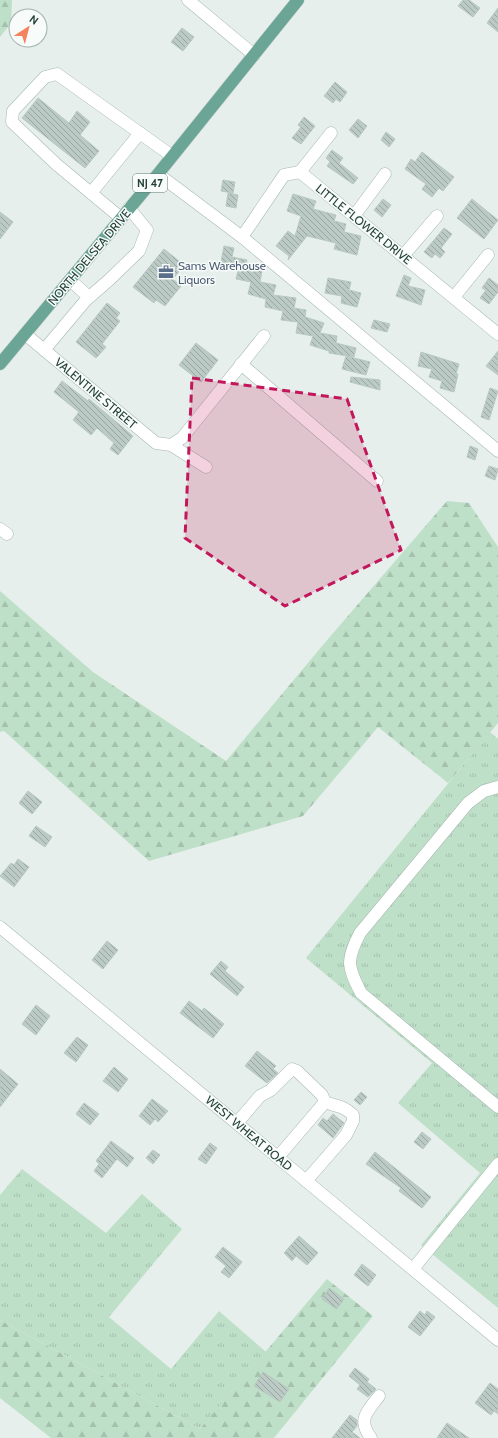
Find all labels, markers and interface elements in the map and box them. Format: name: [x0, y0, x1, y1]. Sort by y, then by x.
north arrow: [8, 8, 48, 48]
text: N: [27, 12, 41, 28]
road number: NJ 47: [133, 174, 167, 192]
street label: LITTLE FLOWER DRIVE: [313, 181, 415, 268]
street label: NORTH DELSEA DRIVE: [45, 206, 134, 308]
place label: Sams Warehouse Liquors: [178, 258, 266, 287]
office icon: Sams Warehouse Liquors: [157, 263, 175, 281]
street label: VALENTINE STREET: [52, 354, 141, 432]
street label: WEST WHEAT ROAD: [202, 1092, 296, 1174]

